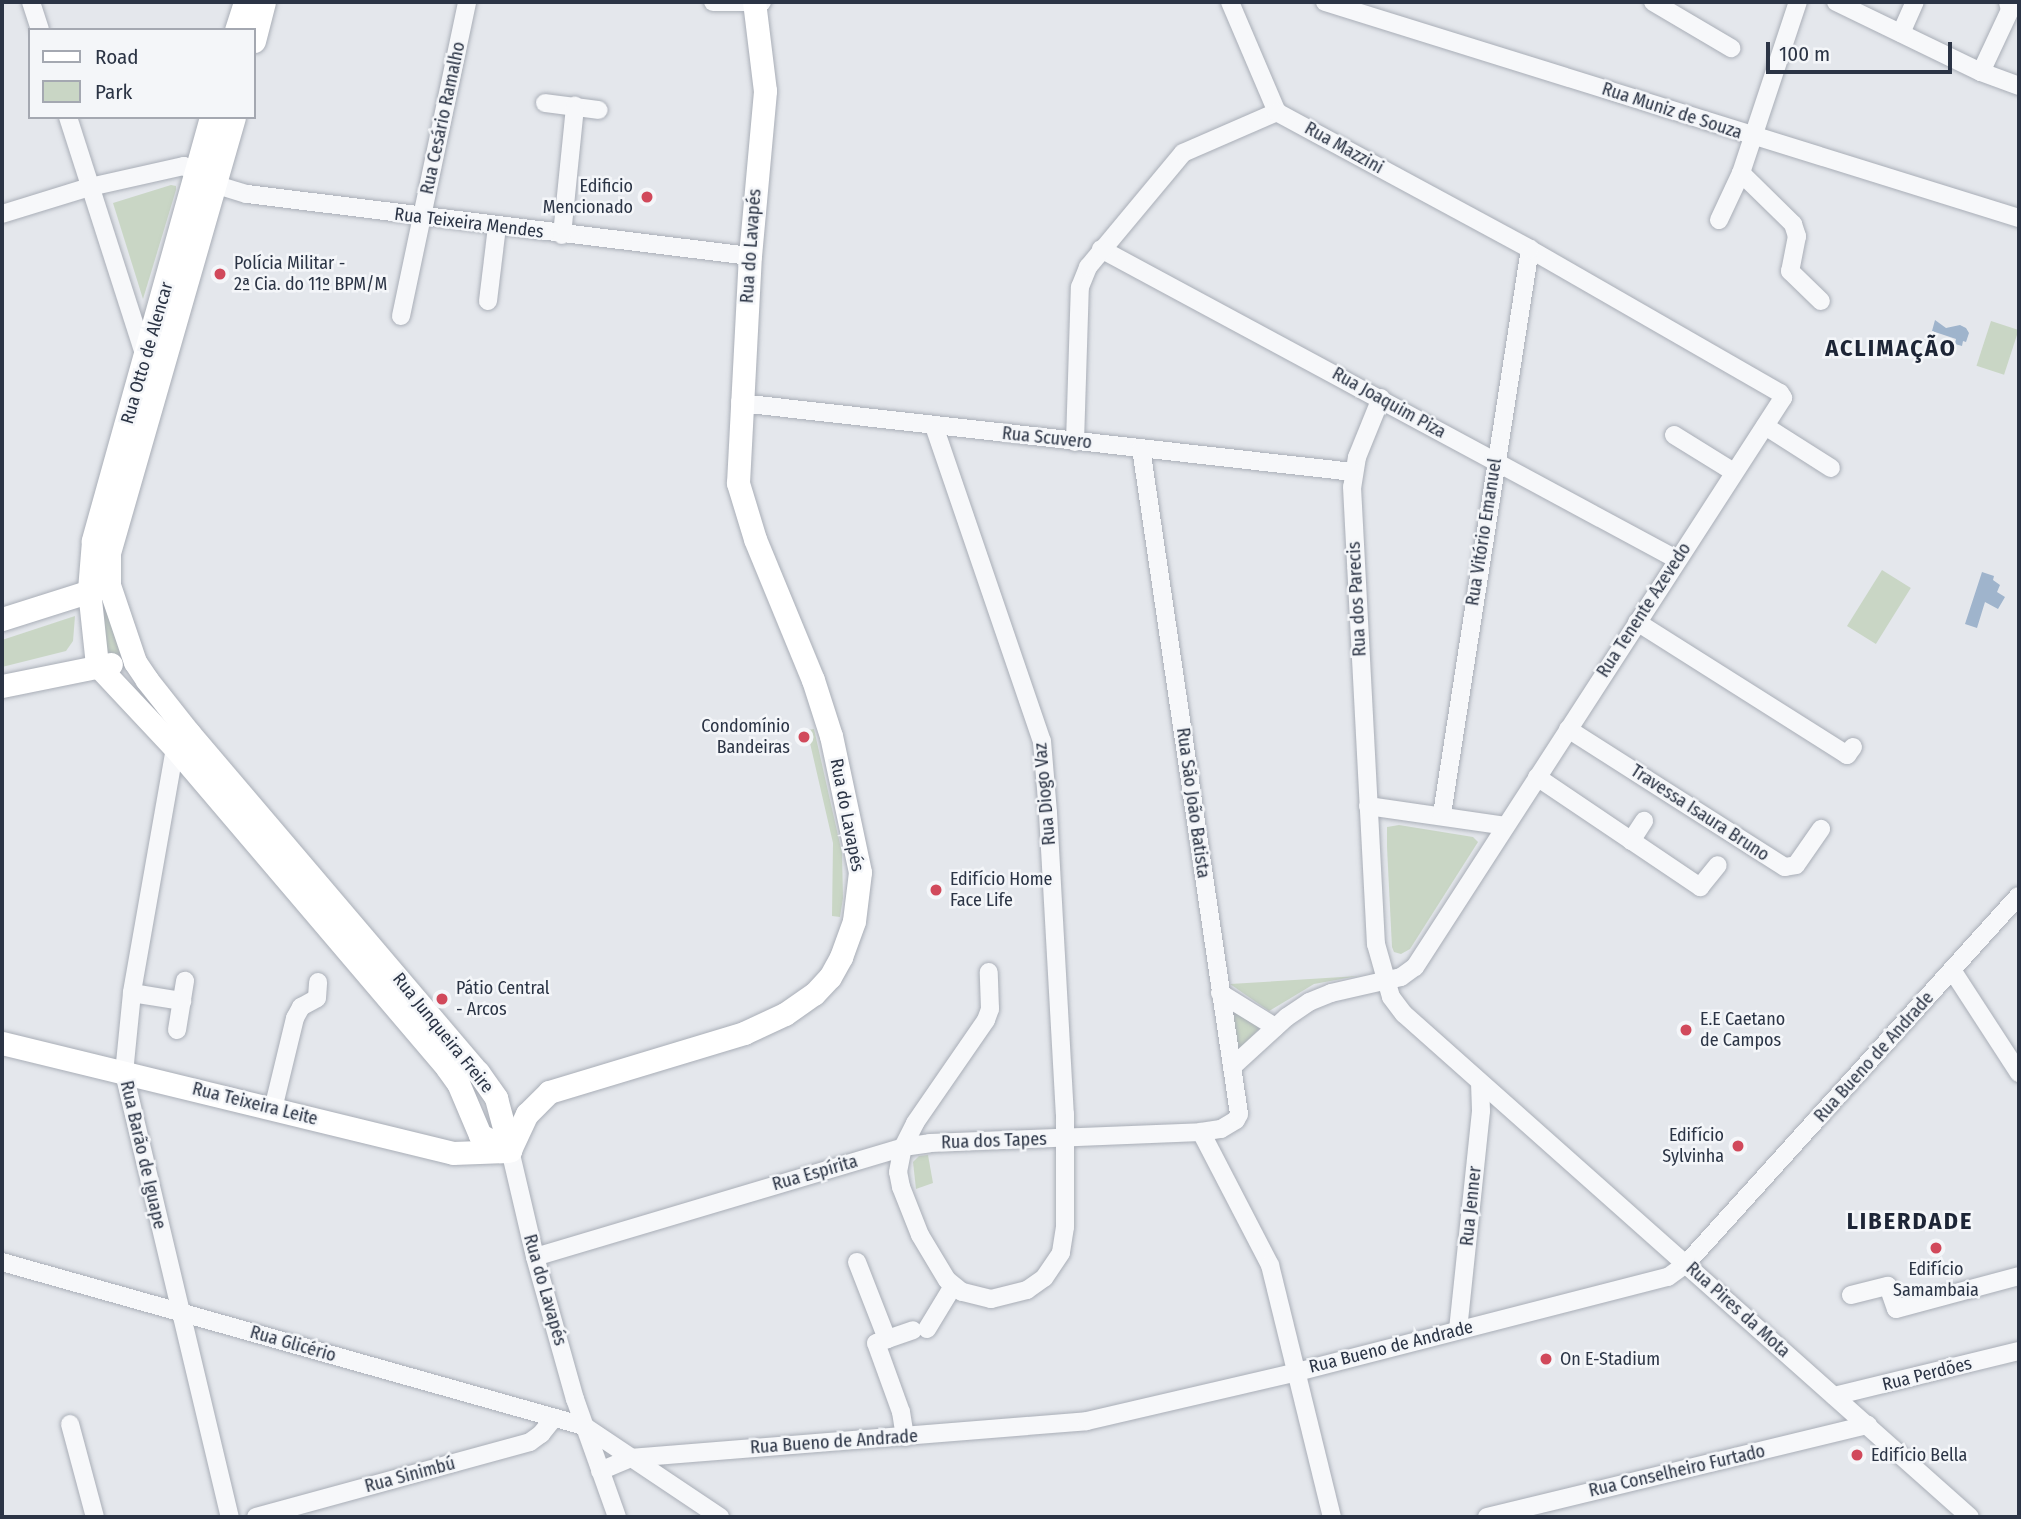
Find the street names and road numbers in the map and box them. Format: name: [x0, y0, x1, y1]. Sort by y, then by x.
street label: Rua Cesário Ramalho: [416, 40, 470, 196]
street label: Rua Muniz de Souza: [1599, 78, 1745, 144]
street label: Rua Mazzini: [1301, 118, 1387, 178]
street label: Rua do Lavapés: [736, 188, 766, 304]
street label: Rua Teixeira Mendes: [393, 203, 545, 243]
street label: Rua Otto de Alencar: [116, 280, 178, 426]
street label: Rua Joaquim Piza: [1328, 363, 1450, 443]
street label: Rua Scuvero: [1001, 423, 1093, 453]
street label: Rua Vitório Emanuel: [1462, 457, 1506, 607]
street label: Rua Tenente Azevedo: [1592, 539, 1696, 681]
street label: Rua dos Parecis: [1343, 541, 1371, 657]
street label: Rua São João Batista: [1172, 726, 1214, 880]
street label: Rua Diogo Vaz: [1030, 742, 1060, 846]
street label: Rua do Lavapés: [825, 757, 869, 873]
street label: Travessa Isaura Bruno: [1627, 760, 1773, 866]
street label: Rua Junqueira Freire: [388, 969, 498, 1097]
street label: Rua Bueno de Andrade: [1810, 987, 1938, 1127]
street label: Rua Teixeira Leite: [190, 1078, 320, 1130]
street label: Rua Barão de Iguape: [115, 1079, 171, 1231]
street label: Rua dos Tapes: [941, 1128, 1047, 1154]
street label: Rua Espírita: [770, 1151, 860, 1195]
street label: Rua Jenner: [1456, 1165, 1486, 1247]
street label: Rua do Lavapés: [519, 1232, 571, 1348]
street label: Rua Pires da Mota: [1682, 1258, 1794, 1362]
street label: Rua Bueno de Andrade: [1307, 1316, 1475, 1378]
street label: Rua Glicério: [248, 1321, 338, 1367]
street label: Rua Perdões: [1880, 1352, 1974, 1396]
street label: Rua Bueno de Andrade: [749, 1425, 919, 1459]
street label: Rua Conselheiro Furtado: [1587, 1440, 1767, 1502]
street label: Rua Sinimbú: [362, 1453, 458, 1497]

